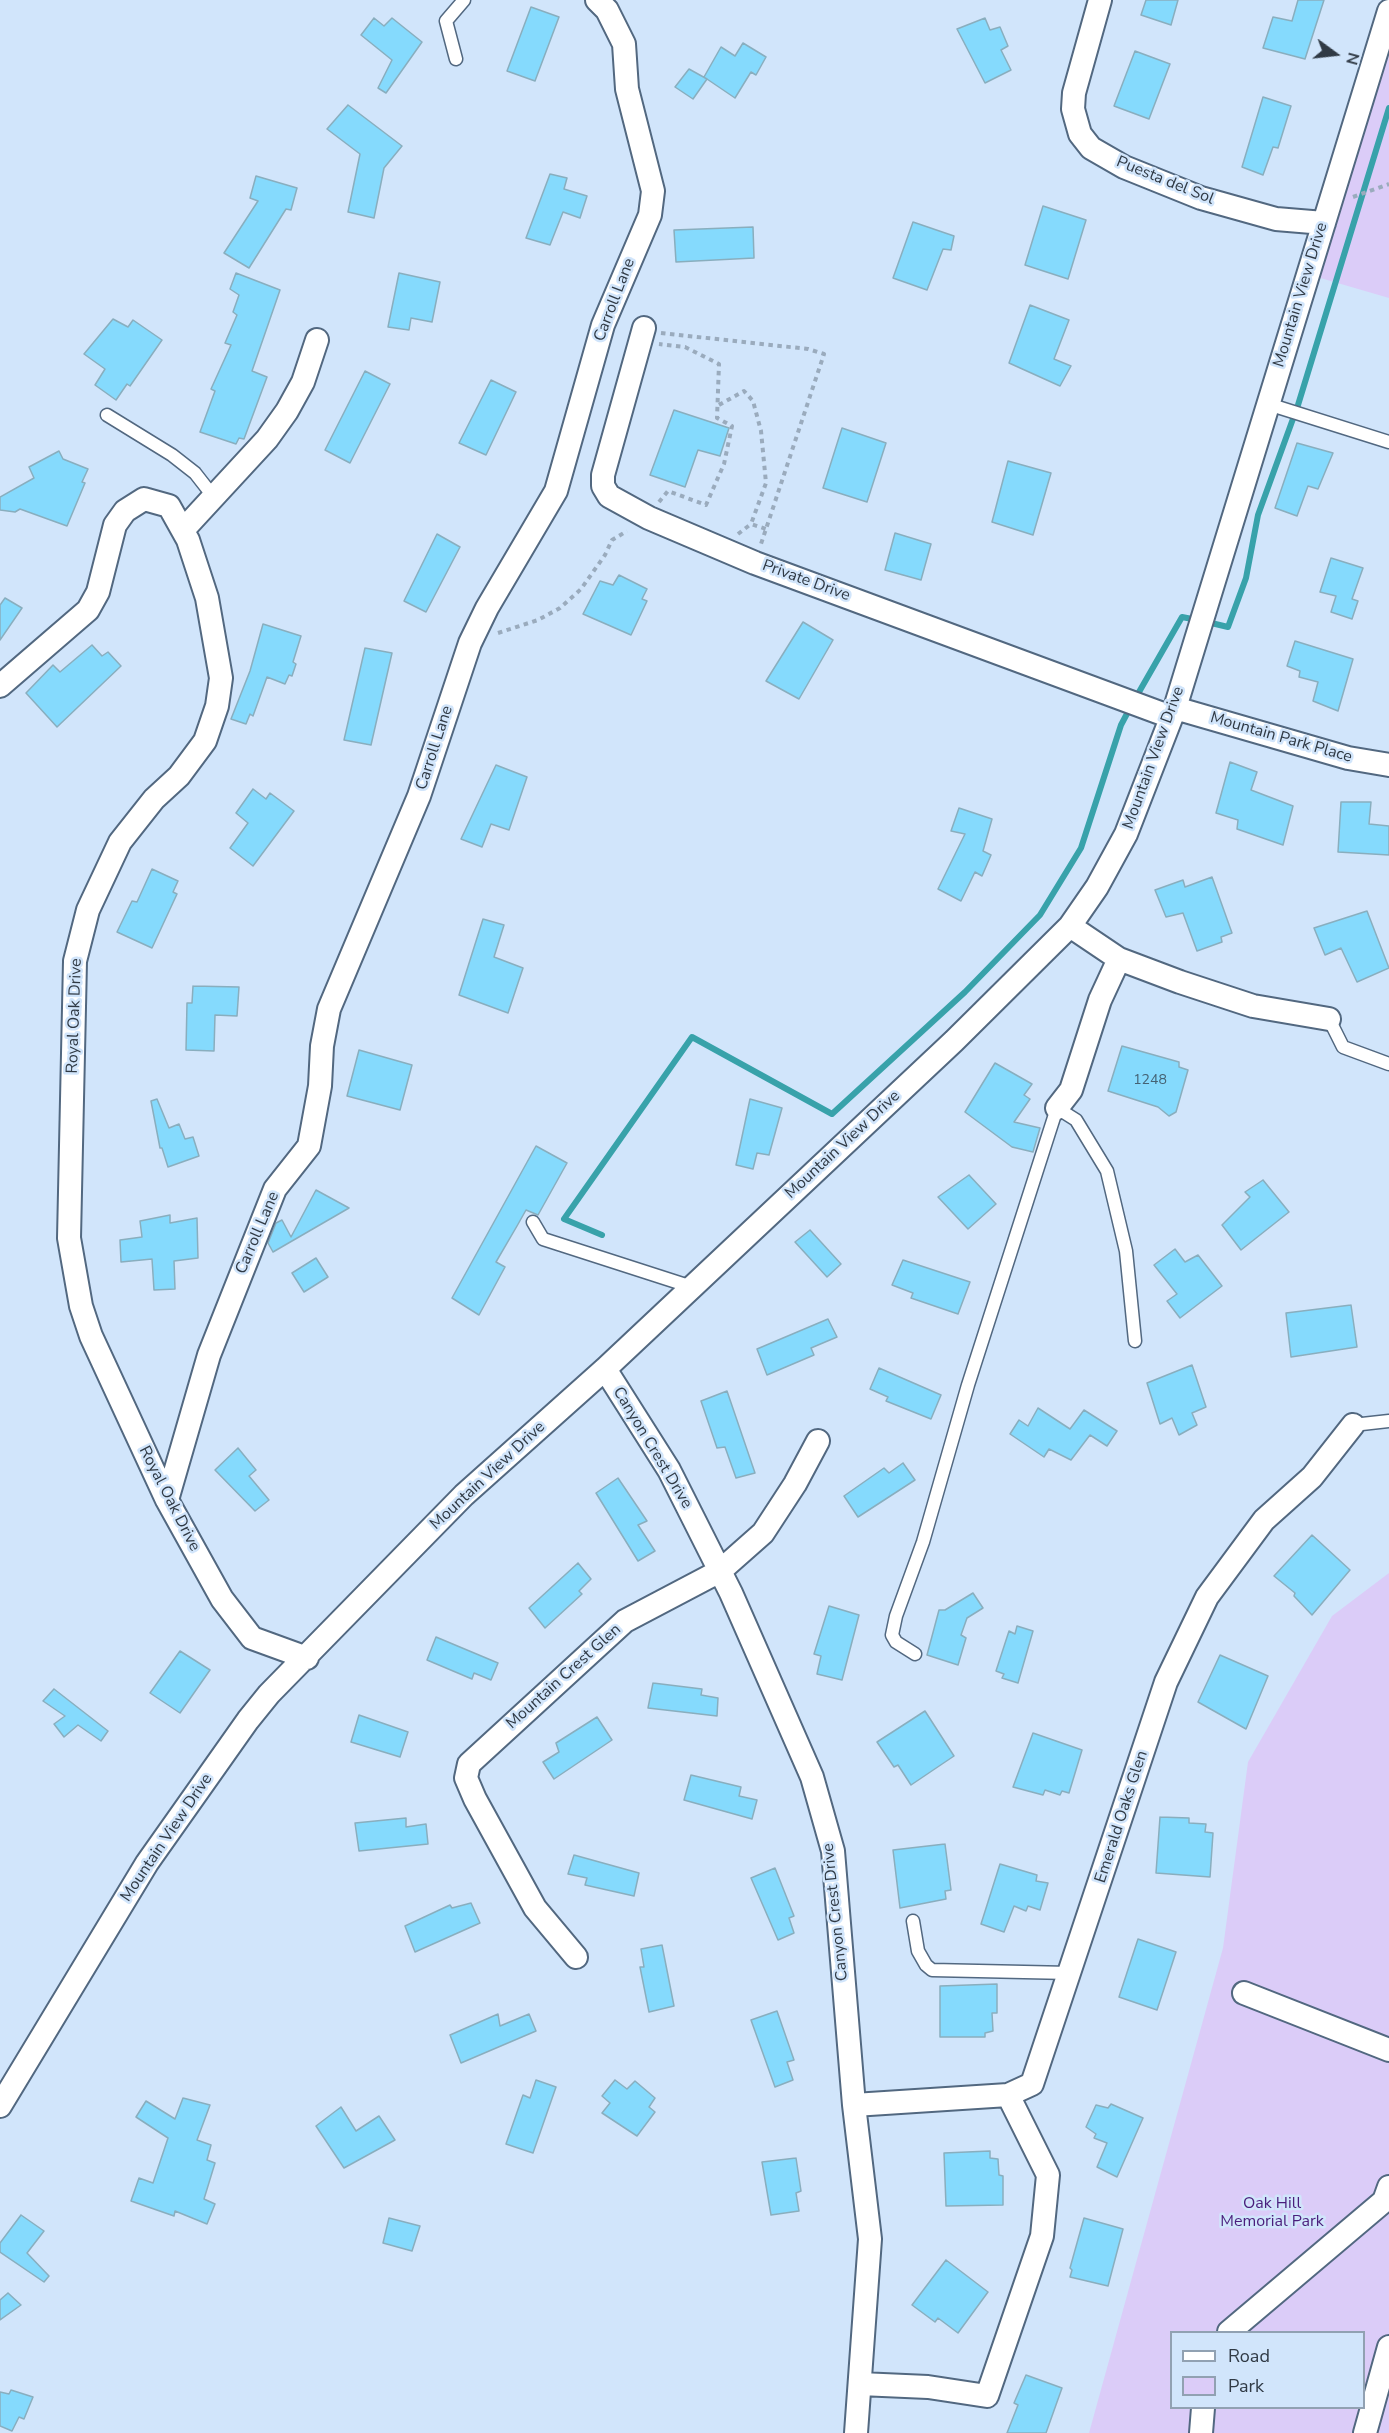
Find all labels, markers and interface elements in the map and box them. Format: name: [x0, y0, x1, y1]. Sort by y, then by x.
north arrow: [1305, 24, 1365, 84]
text: N: [1340, 50, 1365, 67]
street label: Puesta del Sol: [1113, 153, 1217, 209]
street label: Mountain View Drive: [1270, 220, 1332, 370]
street label: Carroll Lane: [590, 256, 640, 344]
street label: Private Drive: [759, 556, 853, 606]
street label: Mountain View Drive: [1119, 684, 1189, 832]
street label: Carroll Lane: [412, 703, 458, 793]
street label: Mountain Park Place: [1208, 709, 1354, 767]
street label: Royal Oak Drive: [63, 958, 87, 1074]
house number: 1248: [1133, 1073, 1167, 1089]
street label: Mountain View Drive: [781, 1087, 905, 1203]
street label: Carroll Lane: [232, 1189, 284, 1277]
street label: Canyon Crest Drive: [608, 1384, 696, 1512]
street label: Mountain View Drive: [426, 1418, 550, 1534]
street label: Royal Oak Drive: [134, 1443, 204, 1555]
street label: Mountain Crest Glen: [503, 1620, 625, 1734]
street label: Emerald Oaks Glen: [1092, 1748, 1152, 1886]
street label: Mountain View Drive: [117, 1770, 217, 1906]
street label: Canyon Crest Drive: [819, 1842, 853, 1982]
park label: Oak Hill Memorial Park: [1220, 2194, 1324, 2232]
legend: [1170, 2331, 1365, 2409]
text: Road: [1228, 2344, 1270, 2368]
text: Park: [1228, 2374, 1264, 2398]

